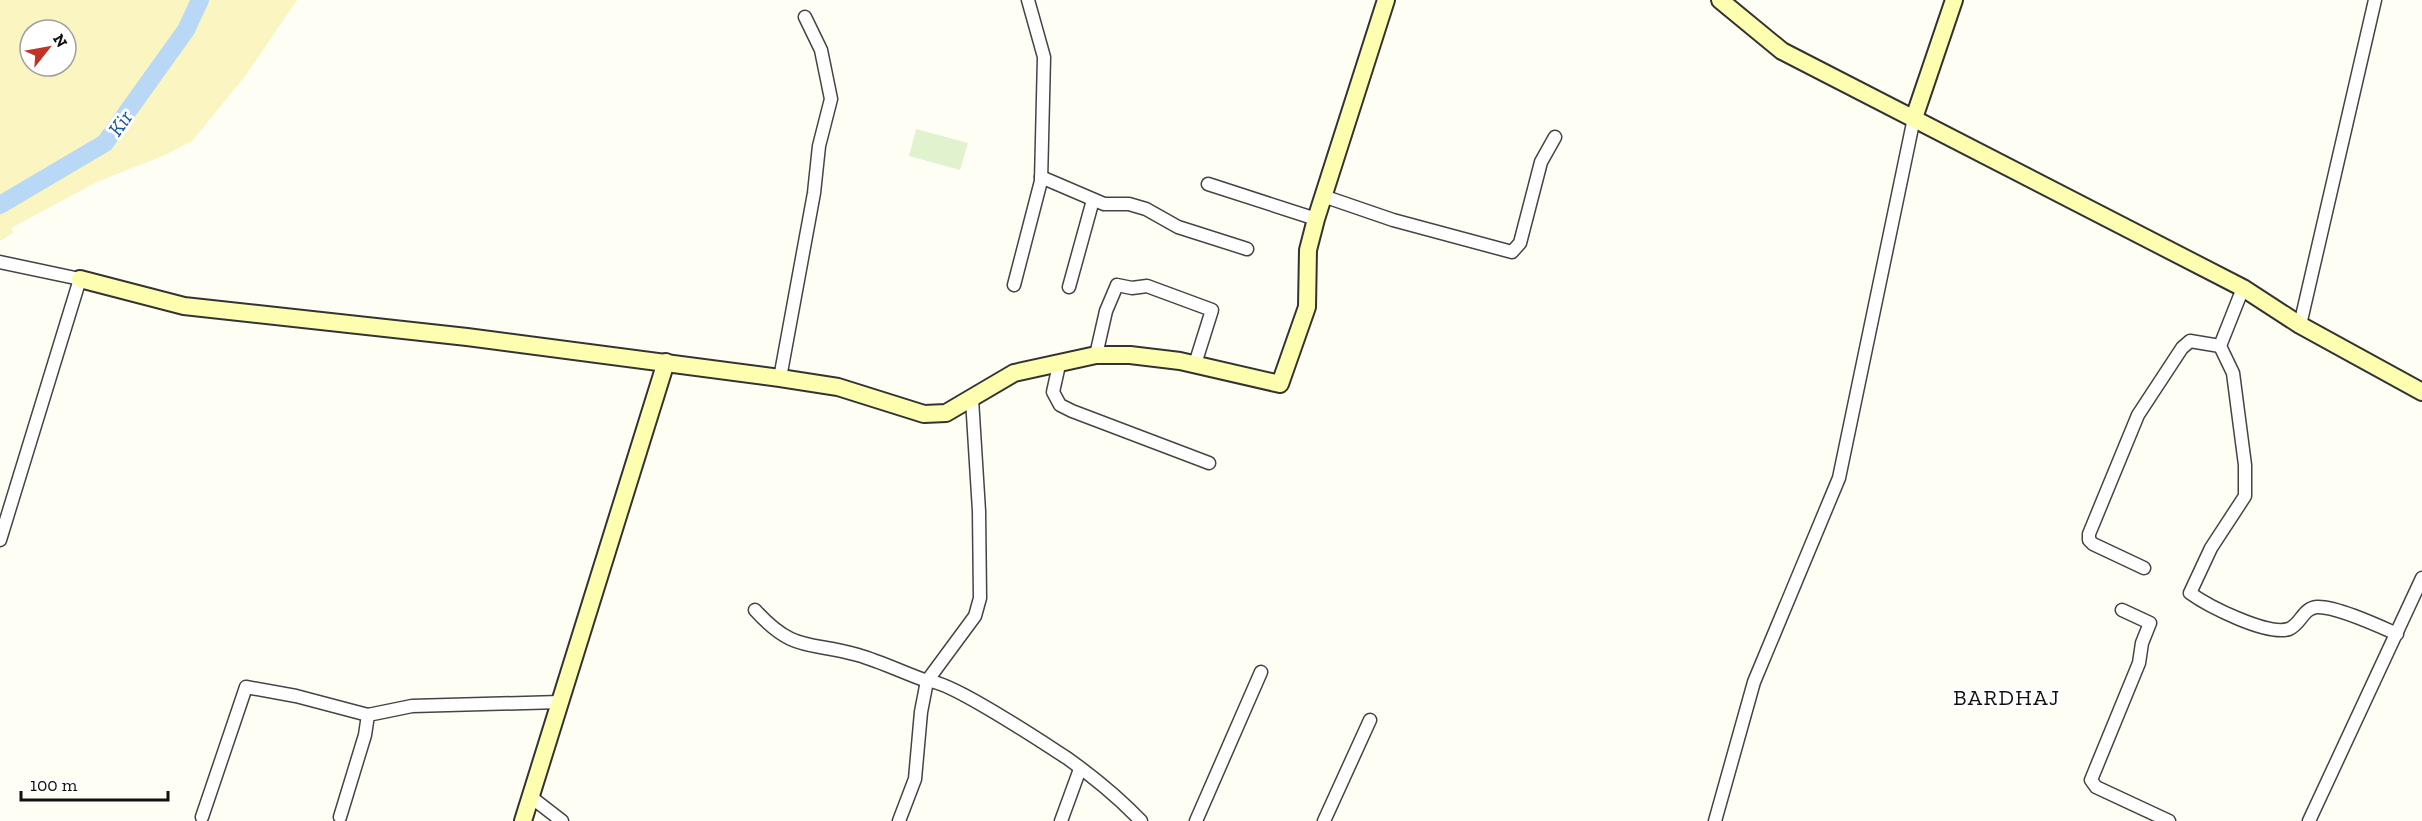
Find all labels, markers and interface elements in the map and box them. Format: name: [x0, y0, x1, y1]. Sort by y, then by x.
north arrow: [18, 18, 78, 78]
text: N: [49, 30, 72, 51]
water label: Kir: [102, 105, 138, 141]
district label: BARDHAJ: [1953, 684, 2061, 711]
scale bar: [21, 764, 168, 802]
text: 100 m: [30, 774, 78, 796]

